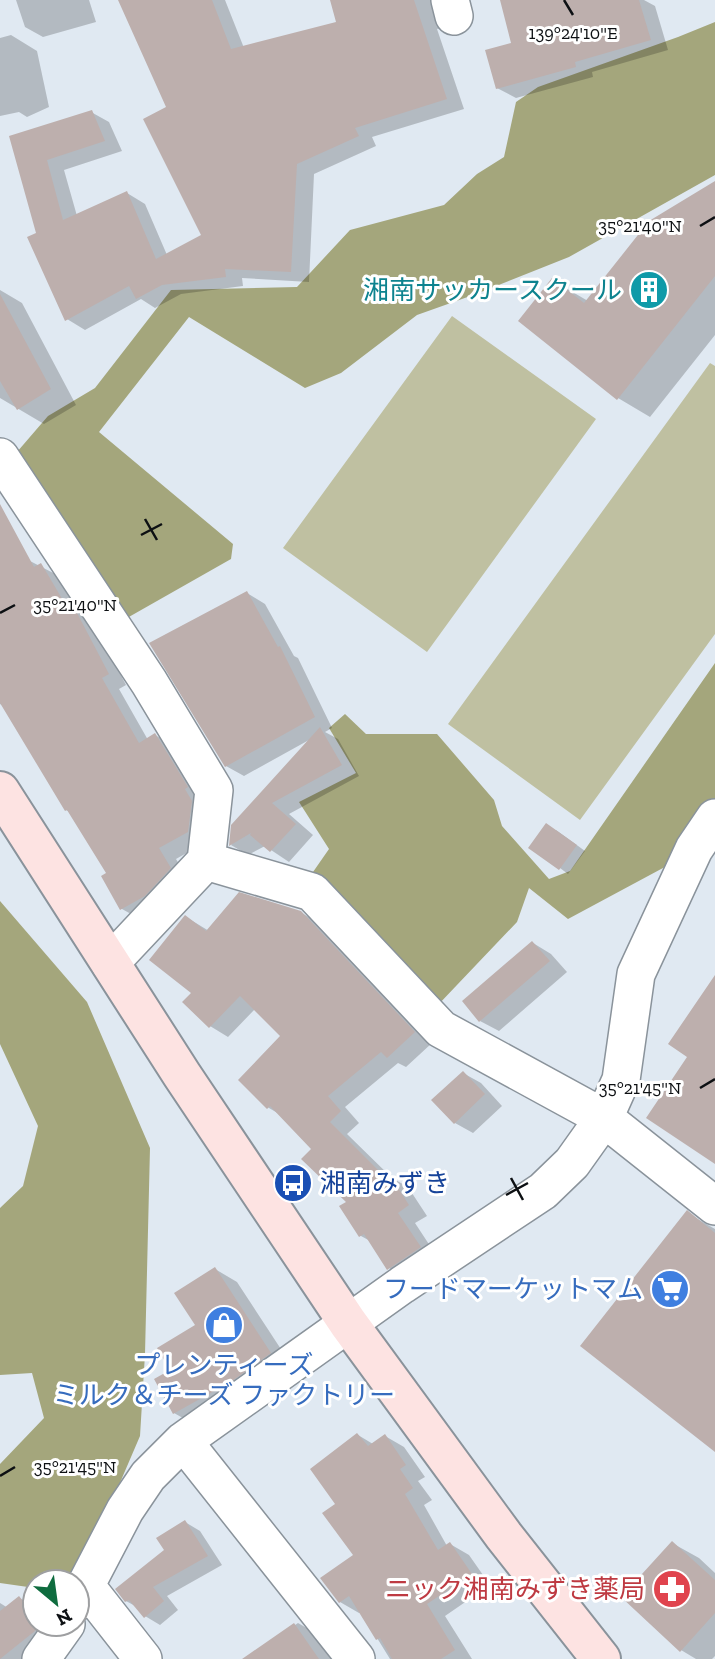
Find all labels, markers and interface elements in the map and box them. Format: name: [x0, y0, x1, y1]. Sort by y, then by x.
text: 139°24'10"E: [529, 22, 617, 44]
text: 35°21'40"N: [598, 215, 682, 237]
building icon: 湘南サッカースクール: [628, 269, 670, 311]
place label: 湘南サッカースクール: [363, 274, 622, 306]
text: 35°21'40"N: [33, 594, 117, 616]
text: 35°21'45"N: [599, 1077, 681, 1099]
bus stop icon: 湘南みずき: [272, 1162, 314, 1204]
place label: 湘南みずき: [320, 1167, 450, 1199]
supermarket icon: フードマーケットマム: [649, 1268, 691, 1310]
place label: フードマーケットマム: [383, 1273, 643, 1305]
shop icon: プレンティーズ ミルク＆チーズ ファクトリー: [203, 1304, 245, 1346]
place label: プレンティーズ ミルク＆チーズ ファクトリー: [53, 1349, 395, 1411]
text: 35°21'45"N: [34, 1456, 116, 1478]
north arrow: [21, 1568, 91, 1638]
pharmacy icon: ニック湘南みずき薬局: [651, 1568, 693, 1610]
place label: ニック湘南みずき薬局: [385, 1573, 645, 1605]
text: N: [52, 1604, 76, 1631]

